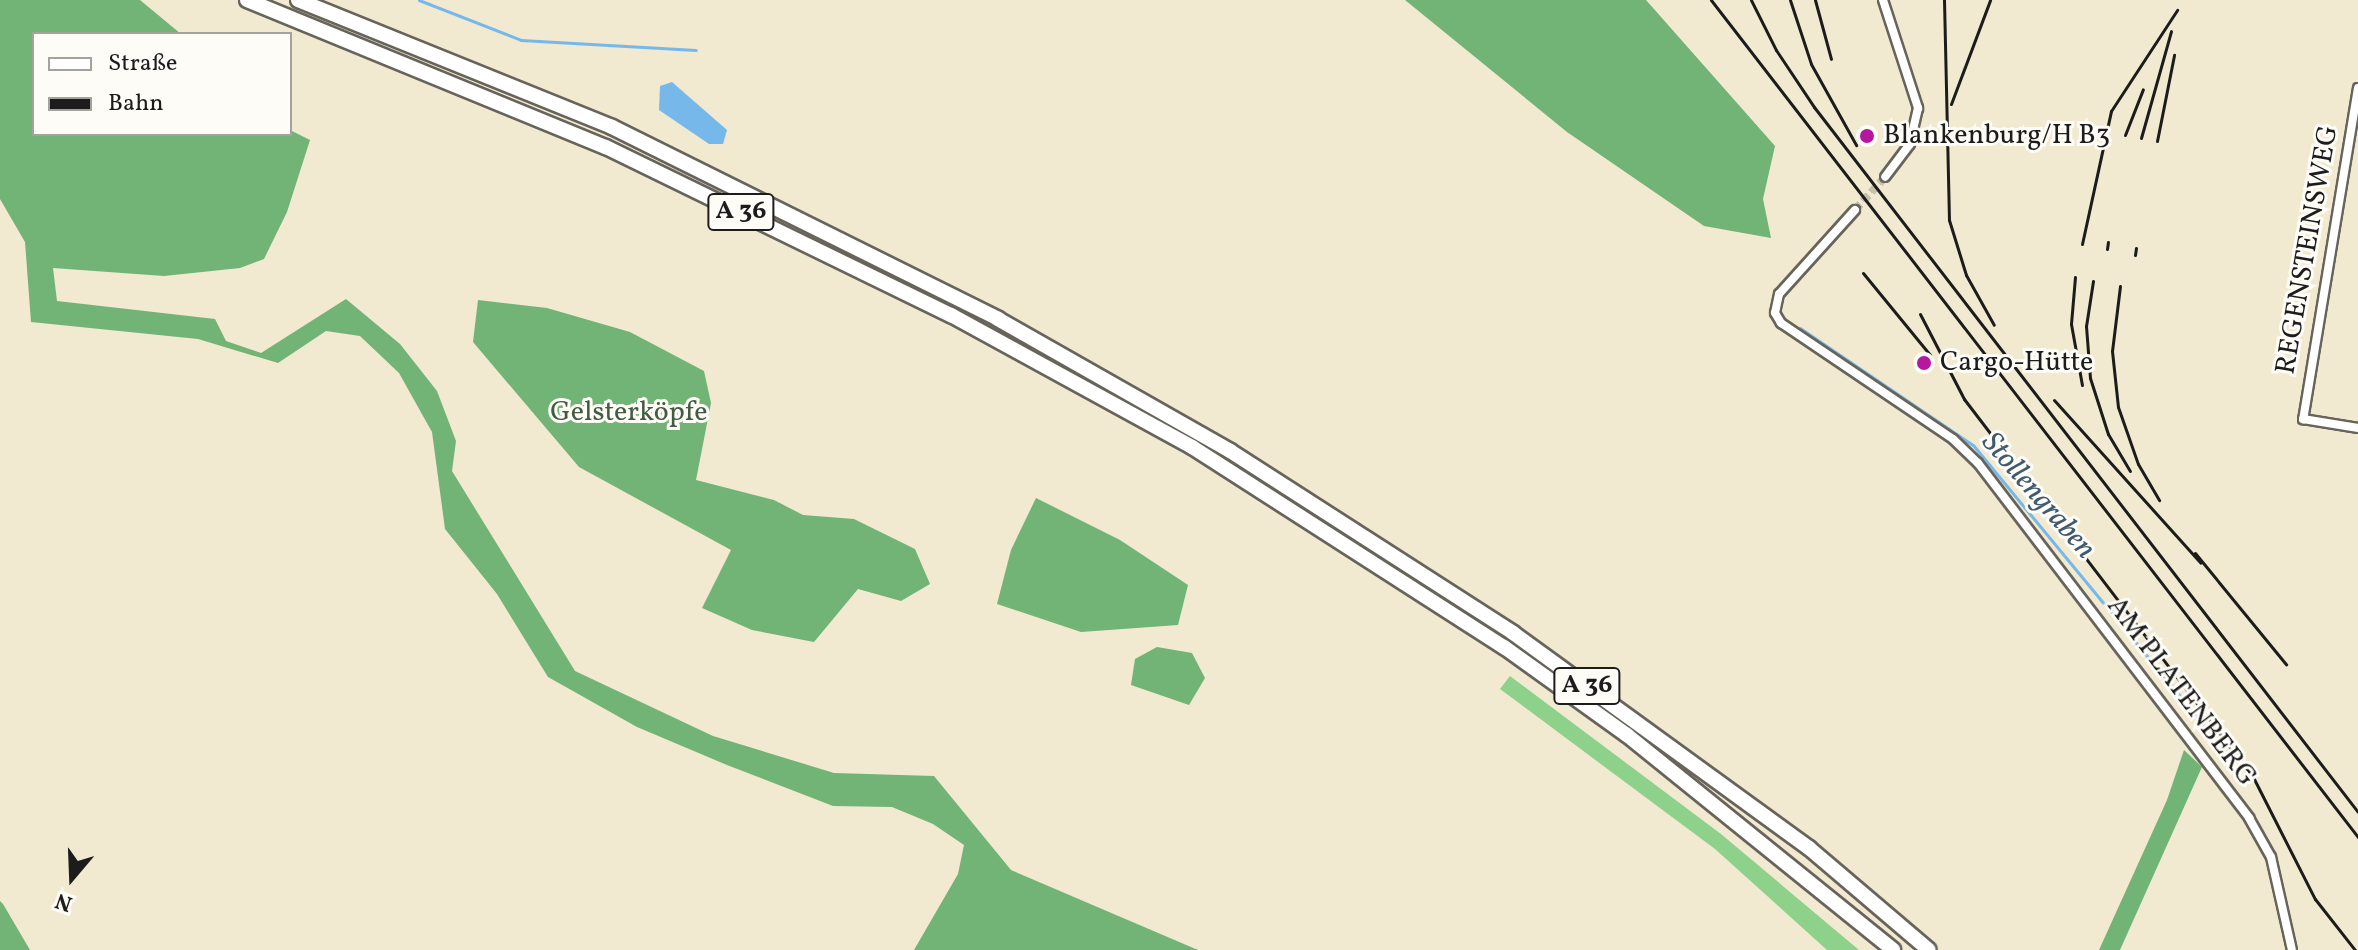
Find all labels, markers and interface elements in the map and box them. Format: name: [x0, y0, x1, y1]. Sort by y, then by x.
legend: [32, 32, 292, 136]
text: Straße: [108, 47, 177, 81]
text: Bahn: [108, 87, 164, 121]
place label: Blankenburg/H B3: [1883, 119, 2110, 153]
street label: REGENSTEINSWEG: [2270, 123, 2346, 377]
marker: Blankenburg/H B3: [1858, 127, 1876, 145]
road number: A 36: [707, 190, 775, 234]
place label: Cargo-Hütte: [1940, 346, 2093, 380]
marker: Cargo-Hütte: [1915, 354, 1933, 372]
park label: Gelsterköpfe: [550, 396, 708, 430]
water label: Stollengraben: [1973, 425, 2103, 567]
street label: AM PLATENBERG: [2099, 591, 2263, 793]
road number: A 36: [1553, 664, 1621, 708]
north arrow: [32, 838, 112, 918]
text: N: [51, 884, 77, 918]

